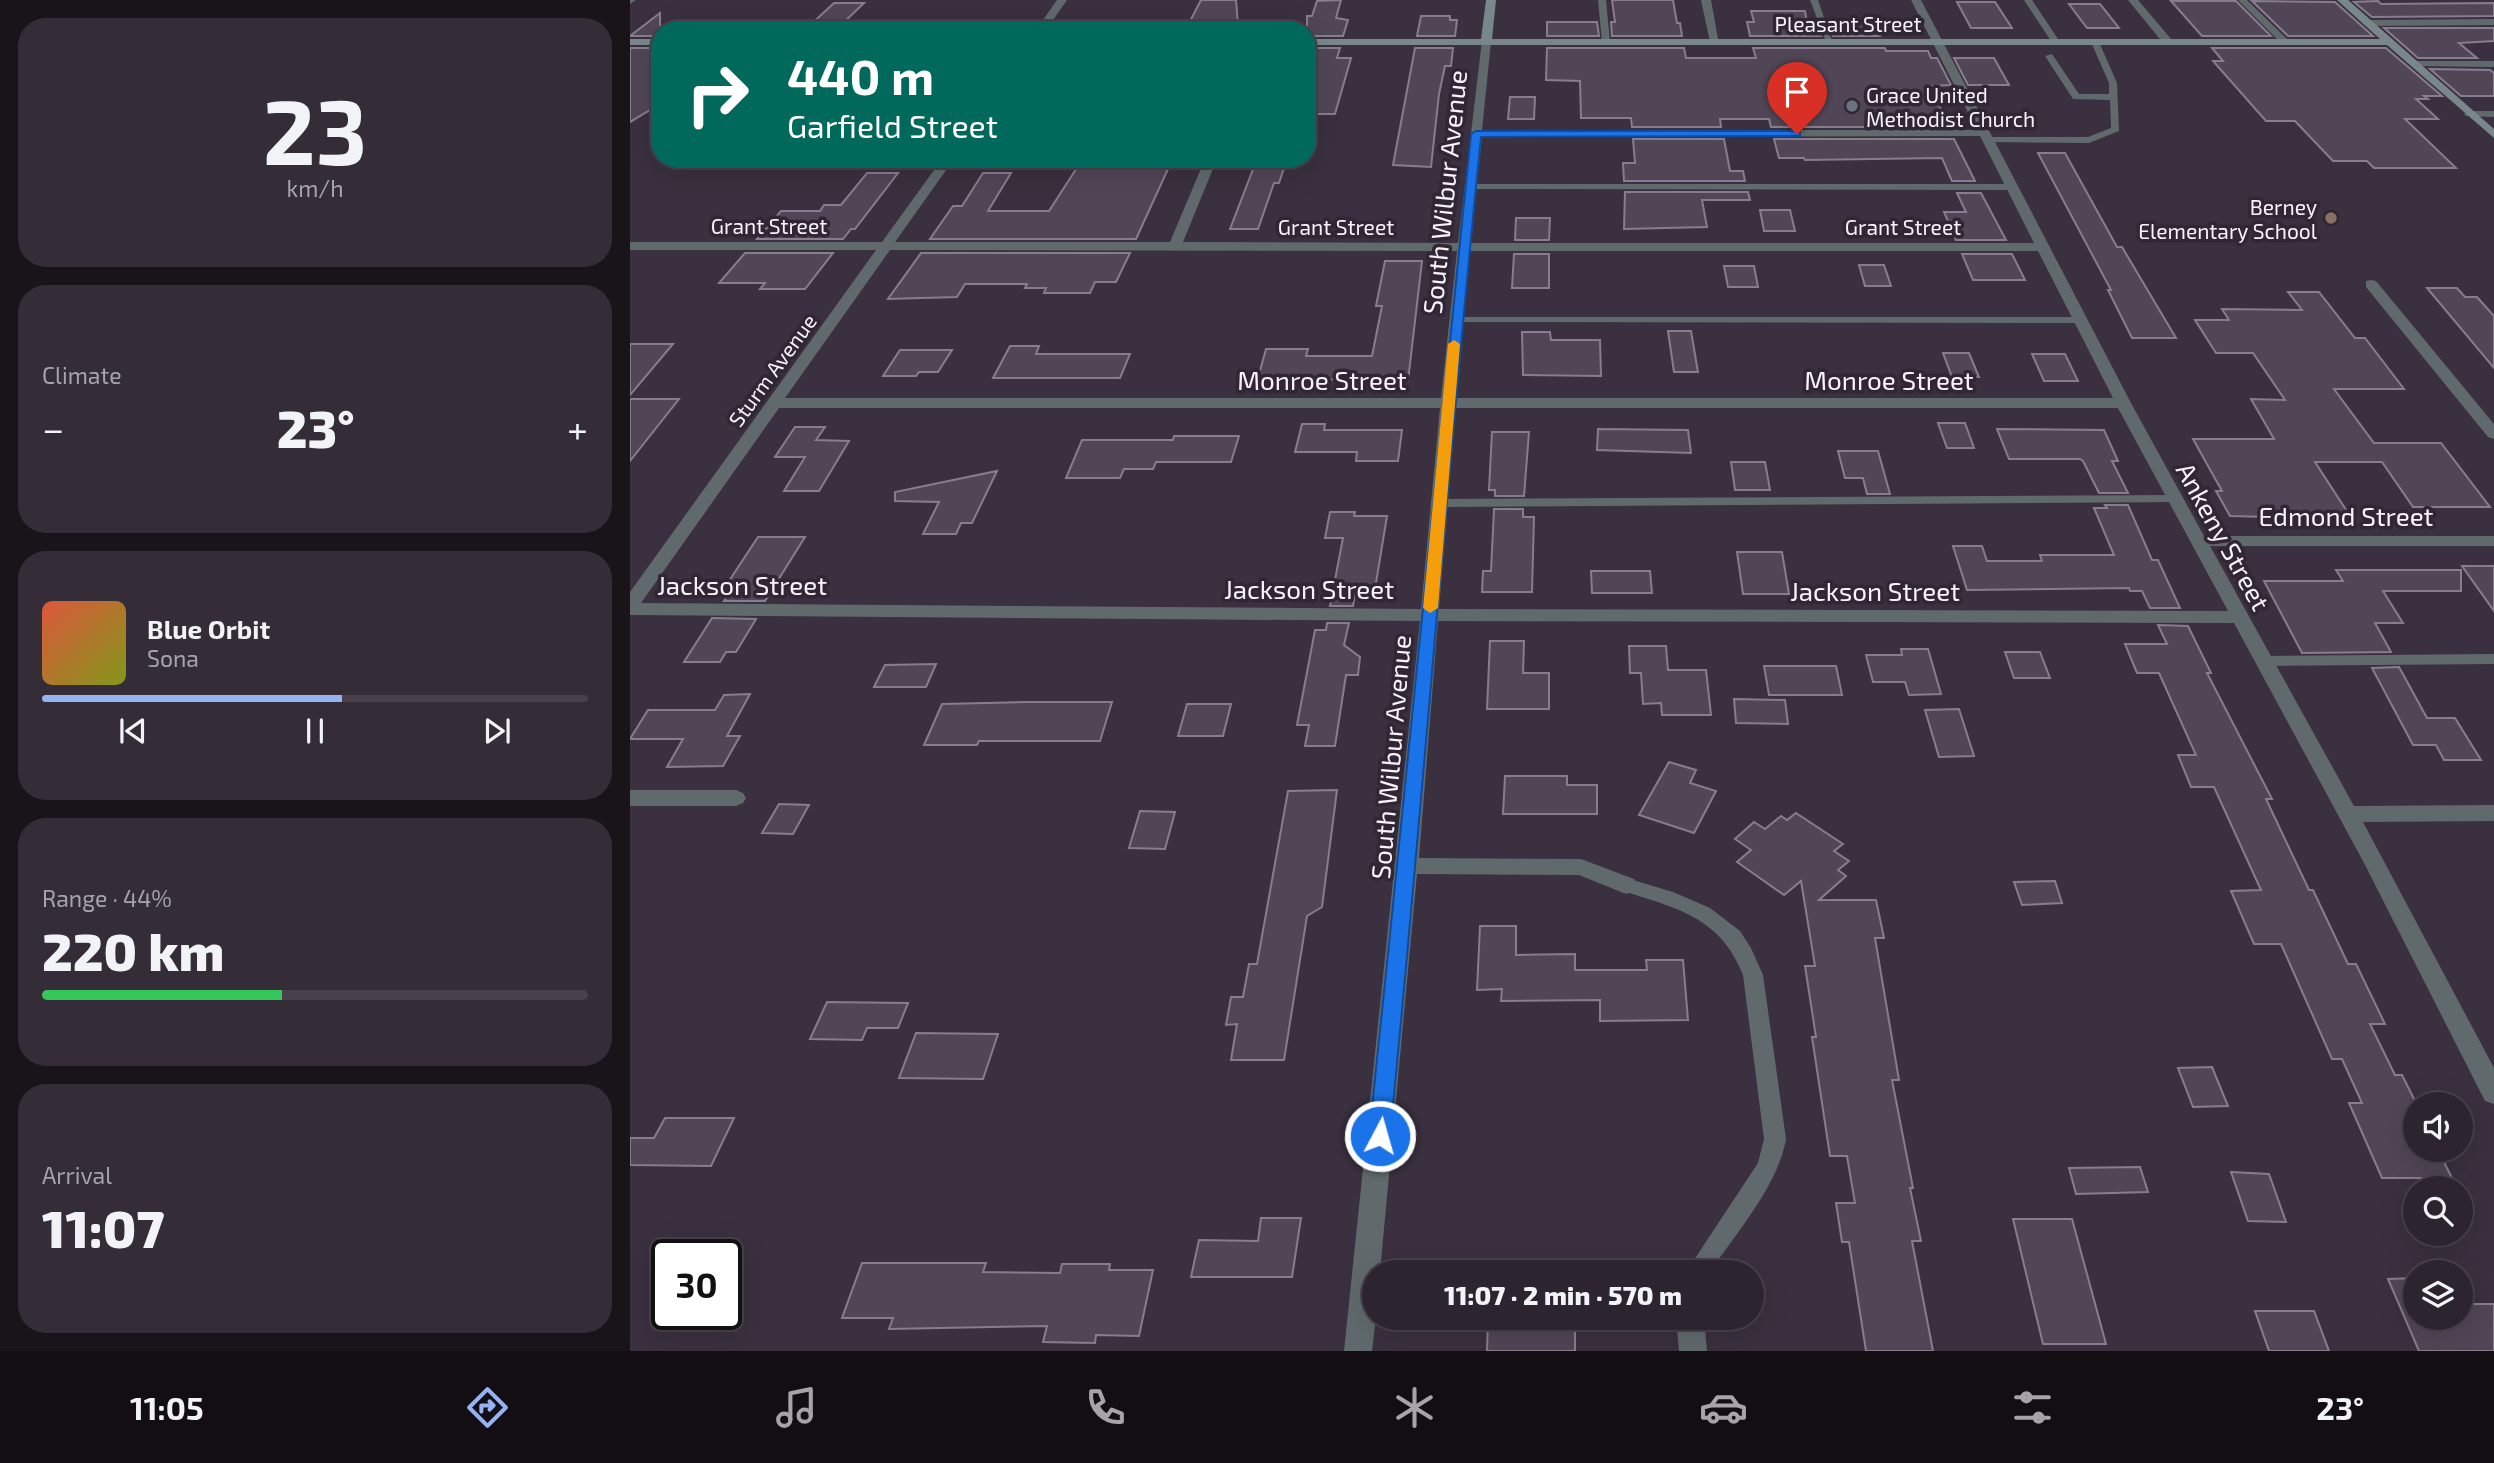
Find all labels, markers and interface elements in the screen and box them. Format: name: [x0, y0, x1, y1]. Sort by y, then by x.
street label: Pleasant Street: [1775, 11, 1921, 36]
text: 440 m: [787, 46, 934, 105]
icon: right: [672, 49, 763, 140]
pin: [1767, 62, 1827, 134]
street label: South Wilbur Avenue: [1416, 68, 1472, 316]
icon: arrive: [1778, 73, 1816, 111]
text: 23: [263, 74, 367, 183]
place label: Grace United Methodist Church: [1866, 82, 2035, 131]
marker: Grace United Methodist Church: [1844, 98, 1860, 114]
text: Garfield Street: [787, 106, 998, 144]
text: km/h: [286, 174, 344, 202]
place label: Berney Elementary School: [2138, 194, 2318, 243]
marker: Berney Elementary School: [2323, 210, 2339, 226]
street label: Grant Street: [711, 213, 827, 238]
street label: Grant Street: [1278, 214, 1394, 239]
street label: Grant Street: [1845, 214, 1961, 239]
street label: Sturm Avenue: [723, 309, 821, 431]
text: Climate: [42, 361, 122, 389]
street label: Monroe Street: [1237, 364, 1407, 395]
street label: Monroe Street: [1804, 364, 1974, 395]
text: 23°: [277, 396, 355, 458]
text: −: [42, 405, 64, 451]
text: +: [567, 405, 588, 451]
street label: Ankeny Street: [2171, 457, 2277, 615]
street label: Edmond Street: [2258, 500, 2434, 531]
street label: Jackson Street: [657, 569, 827, 600]
street label: Jackson Street: [1224, 573, 1394, 604]
street label: Jackson Street: [1790, 575, 1960, 606]
text: Blue Orbit: [147, 613, 270, 644]
street label: South Wilbur Avenue: [1364, 633, 1416, 881]
text: Sona: [147, 644, 199, 672]
icon: previous: [114, 712, 152, 750]
icon: pause: [296, 712, 334, 750]
icon: next: [478, 712, 516, 750]
text: Range · 44%: [42, 884, 172, 912]
text: 220 km: [42, 919, 225, 981]
map controls: [2403, 1092, 2473, 1330]
button: sound: [2403, 1092, 2473, 1162]
position arrow: [1343, 1099, 1417, 1173]
text: Arrival: [42, 1161, 112, 1189]
button: search: [2403, 1176, 2473, 1246]
text: 11:07: [42, 1196, 164, 1258]
speed limit sign: 30: [651, 1239, 742, 1330]
button: layers: [2403, 1260, 2473, 1330]
text: 11:07 · 2 min · 570 m: [1444, 1279, 1682, 1310]
icon: directions: [463, 1383, 512, 1432]
icon: music: [772, 1383, 821, 1432]
icon: phone: [1081, 1383, 1130, 1432]
icon: climate: [1390, 1383, 1439, 1432]
icon: car: [1699, 1383, 1748, 1432]
icon: filters: [2008, 1383, 2057, 1432]
text: 11:05: [130, 1388, 204, 1426]
text: 23°: [2316, 1388, 2364, 1426]

